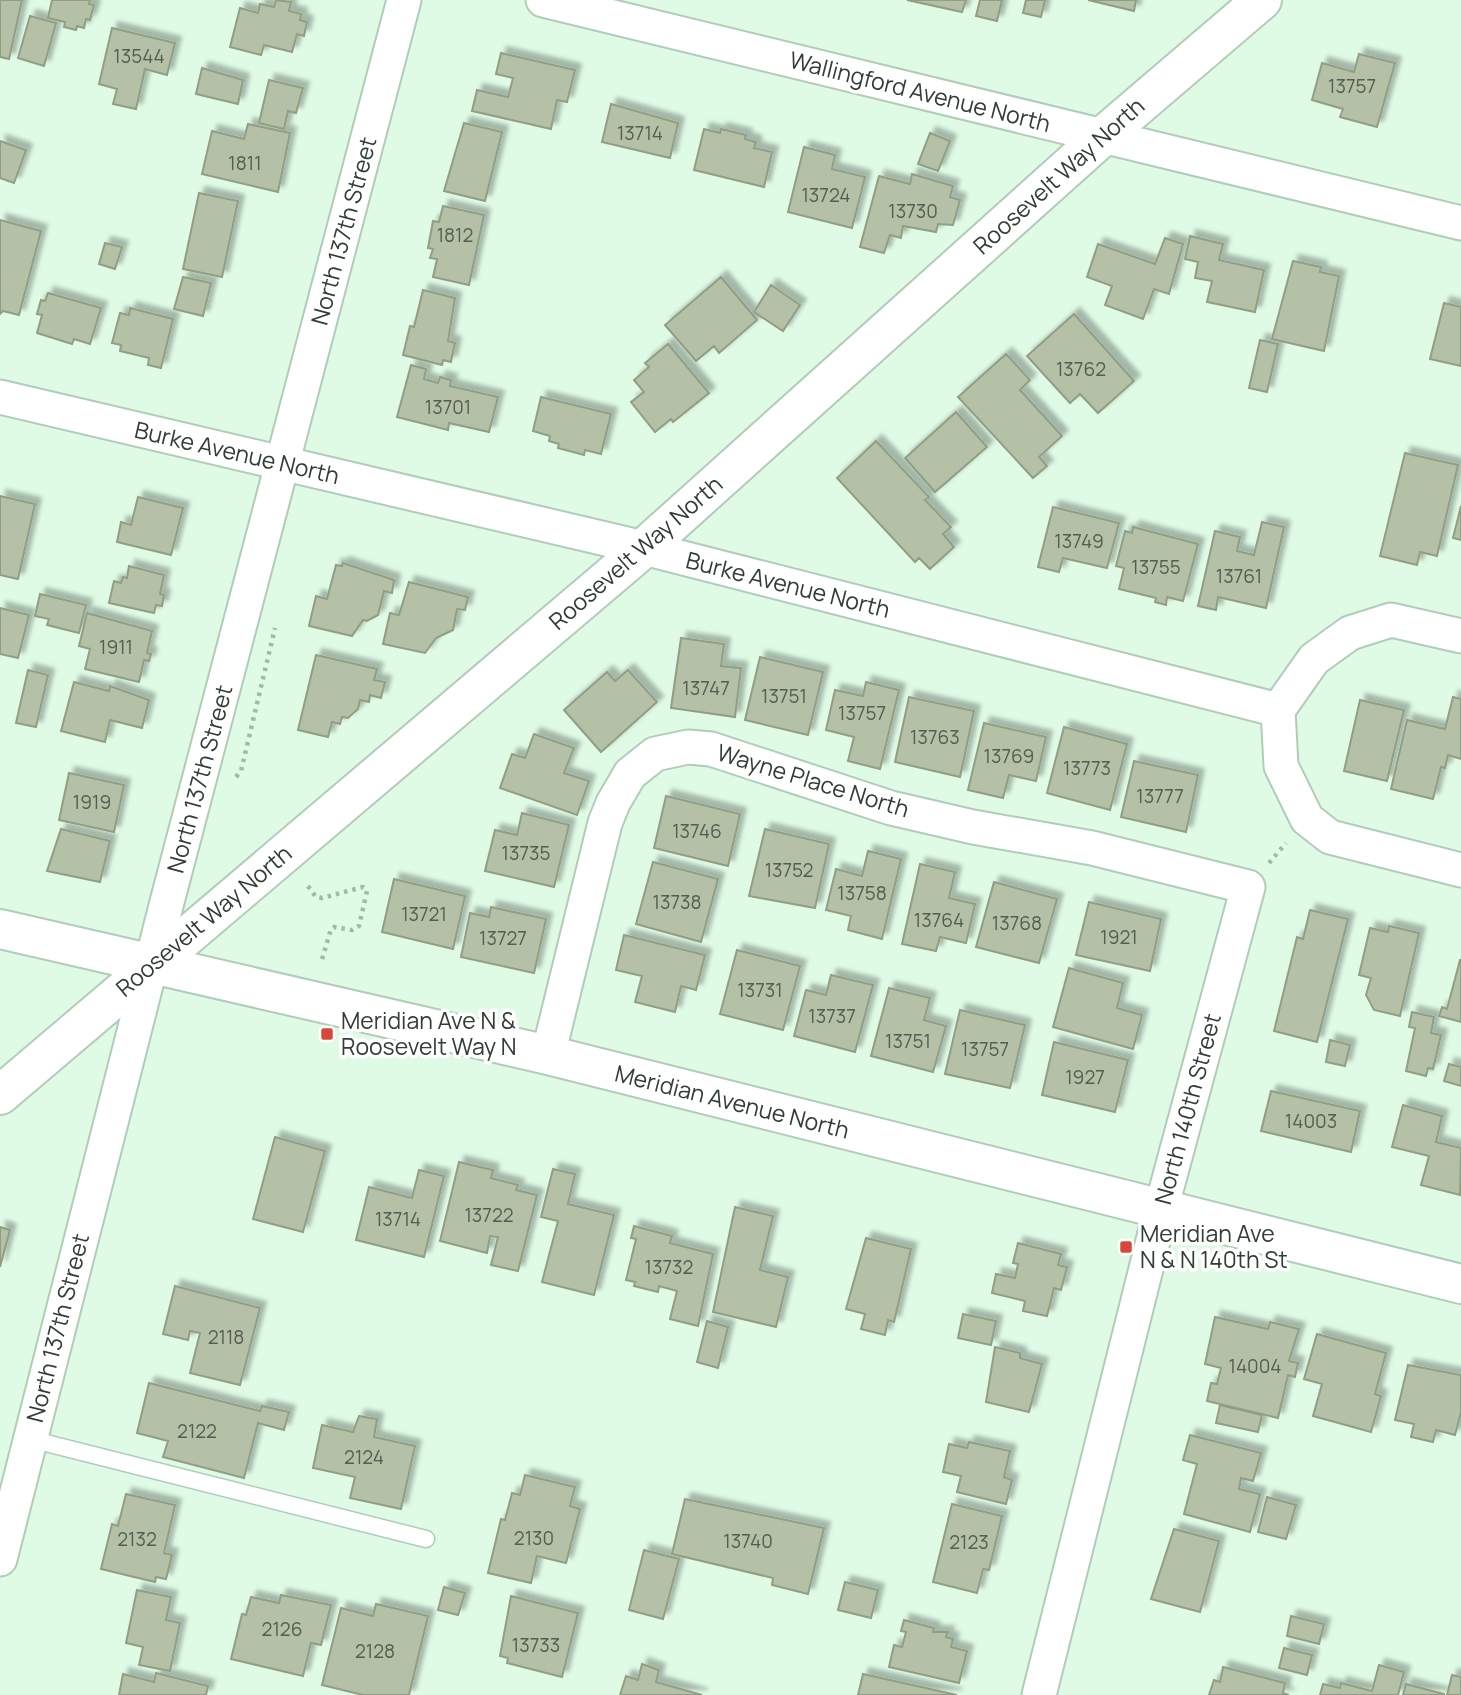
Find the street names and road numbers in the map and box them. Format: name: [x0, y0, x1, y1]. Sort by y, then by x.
street label: Wallingford Avenue North: [786, 43, 1054, 139]
street label: Roosevelt Way North: [966, 90, 1151, 261]
street label: North 137th Street: [303, 133, 384, 328]
street label: Burke Avenue North: [132, 413, 343, 491]
street label: Roosevelt Way North: [542, 468, 729, 637]
street label: Burke Avenue North: [683, 543, 894, 625]
street label: North 137th Street: [159, 681, 240, 876]
street label: Wayne Place North: [713, 736, 913, 824]
street label: Roosevelt Way North: [109, 837, 298, 1003]
street label: North 140th Street: [1146, 1010, 1228, 1208]
street label: Meridian Avenue North: [612, 1056, 853, 1146]
street label: North 137th Street: [18, 1230, 96, 1425]

